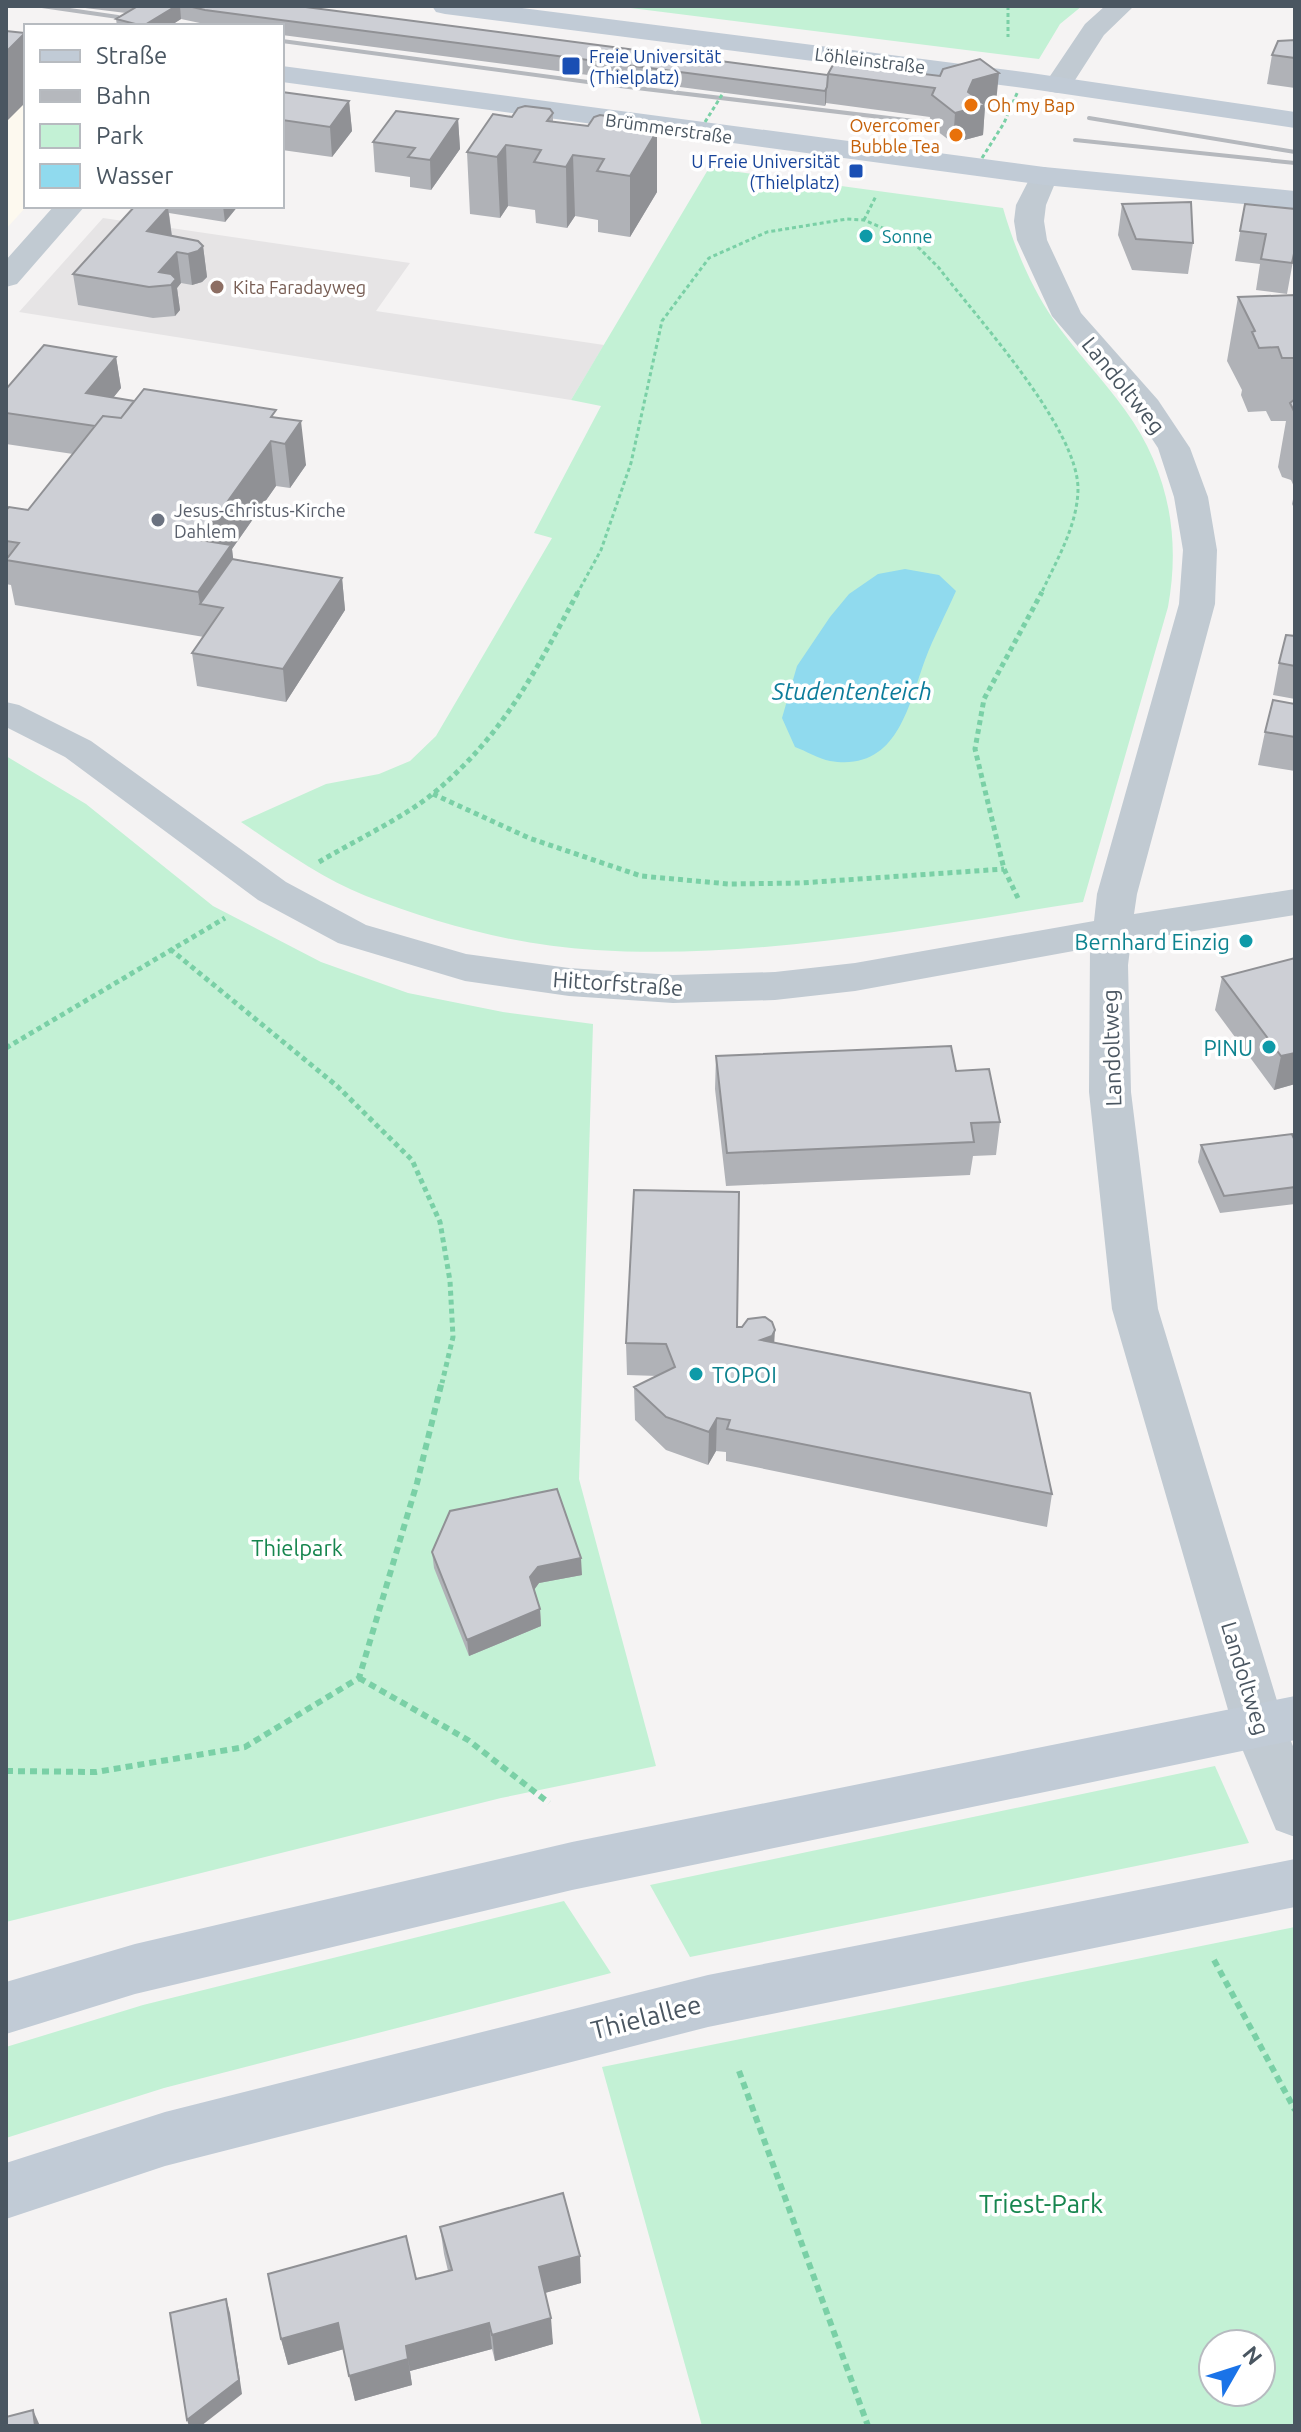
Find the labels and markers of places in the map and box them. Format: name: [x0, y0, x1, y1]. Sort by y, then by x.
place label: Freie Universität (Thielplatz): [589, 46, 721, 88]
marker: Freie Universität (Thielplatz): [560, 55, 582, 77]
place label: Oh my Bap: [987, 95, 1075, 115]
marker: Oh my Bap: [962, 96, 980, 114]
place label: Overcomer Bubble Tea: [849, 115, 940, 156]
marker: Overcomer Bubble Tea: [947, 126, 965, 144]
place label: U Freie Universität (Thielplatz): [691, 151, 840, 193]
marker: U Freie Universität (Thielplatz): [847, 162, 865, 180]
place label: Sonne: [882, 226, 932, 246]
marker: Sonne: [857, 227, 875, 245]
place label: Kita Faradayweg: [233, 277, 366, 297]
marker: Kita Faradayweg: [208, 278, 226, 296]
place label: Jesus-Christus-Kirche Dahlem: [174, 500, 346, 541]
marker: Jesus-Christus-Kirche Dahlem: [149, 511, 167, 529]
place label: Bernhard Einzig: [1075, 929, 1230, 954]
marker: Bernhard Einzig: [1237, 932, 1255, 950]
place label: PINU: [1203, 1035, 1253, 1060]
marker: PINU: [1260, 1038, 1278, 1056]
place label: TOPOI: [712, 1362, 777, 1387]
marker: TOPOI: [687, 1365, 705, 1383]

